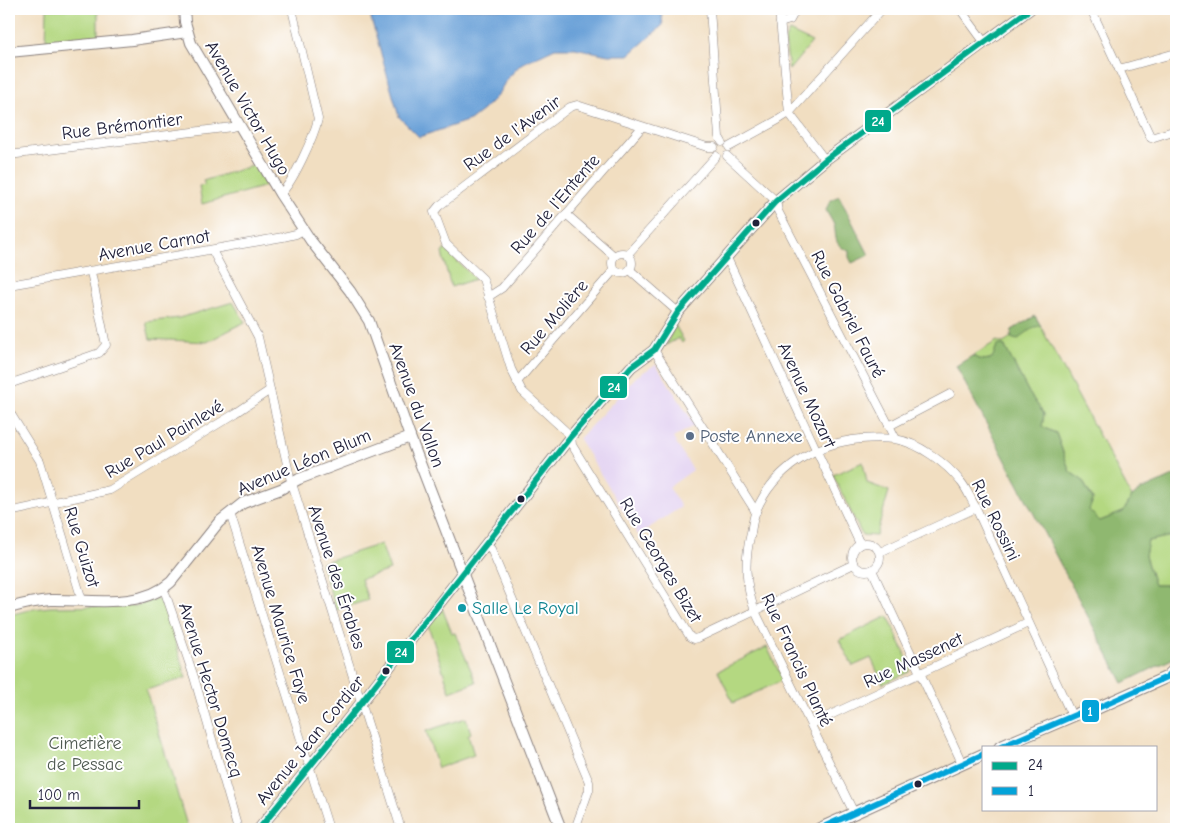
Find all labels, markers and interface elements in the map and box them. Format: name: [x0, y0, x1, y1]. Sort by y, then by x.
street label: Avenue Victor Hugo: [201, 37, 295, 179]
street label: Rue de l'Avenir: [460, 91, 566, 176]
street label: Rue Brémontier: [60, 109, 184, 144]
line badge: 24: [864, 109, 892, 133]
text: 24: [871, 113, 885, 130]
street label: Rue de l'Entente: [506, 150, 604, 258]
unlabelled marker: [751, 218, 761, 228]
street label: Avenue Carnot: [97, 225, 212, 266]
street label: Rue Gabriel Fauré: [806, 247, 889, 382]
street label: Rue Molière: [516, 276, 593, 359]
street label: Avenue Mozart: [773, 339, 840, 452]
street label: Avenue du Vallon: [384, 340, 449, 470]
line badge: 24: [599, 375, 628, 399]
text: 24: [607, 379, 621, 396]
street label: Rue Paul Painlevé: [101, 396, 227, 483]
street label: Avenue Léon Blum: [234, 425, 374, 500]
place label: Poste Annexe: [700, 426, 802, 447]
marker: Poste Annexe: [684, 430, 696, 442]
street label: Rue Rossini: [967, 476, 1024, 564]
unlabelled marker: [516, 494, 526, 504]
street label: Rue Georges Bizet: [615, 494, 707, 627]
street label: Avenue des Érables: [303, 502, 371, 652]
street label: Rue Guizot: [59, 504, 104, 591]
street label: Avenue Maurice Faye: [246, 542, 315, 706]
street label: Rue Francis Planté: [756, 590, 837, 730]
place label: Salle Le Royal: [472, 598, 579, 619]
street label: Avenue Hector Domecq: [174, 600, 247, 780]
marker: Salle Le Royal: [456, 602, 468, 614]
street label: Rue Massenet: [860, 628, 967, 693]
line badge: 24: [386, 640, 415, 664]
text: 24: [394, 644, 408, 661]
unlabelled marker: [381, 666, 391, 676]
street label: Avenue Jean Cordier: [252, 671, 370, 809]
line badge: 1: [1081, 699, 1100, 723]
text: 1: [1087, 703, 1093, 720]
park label: Cimetière de Pessac: [47, 733, 123, 775]
legend: [982, 746, 1158, 810]
text: 24: [1028, 756, 1043, 774]
scale bar: [30, 778, 139, 810]
unlabelled marker: [913, 779, 923, 789]
text: 1: [1028, 782, 1034, 800]
text: 100 m: [38, 786, 80, 804]

